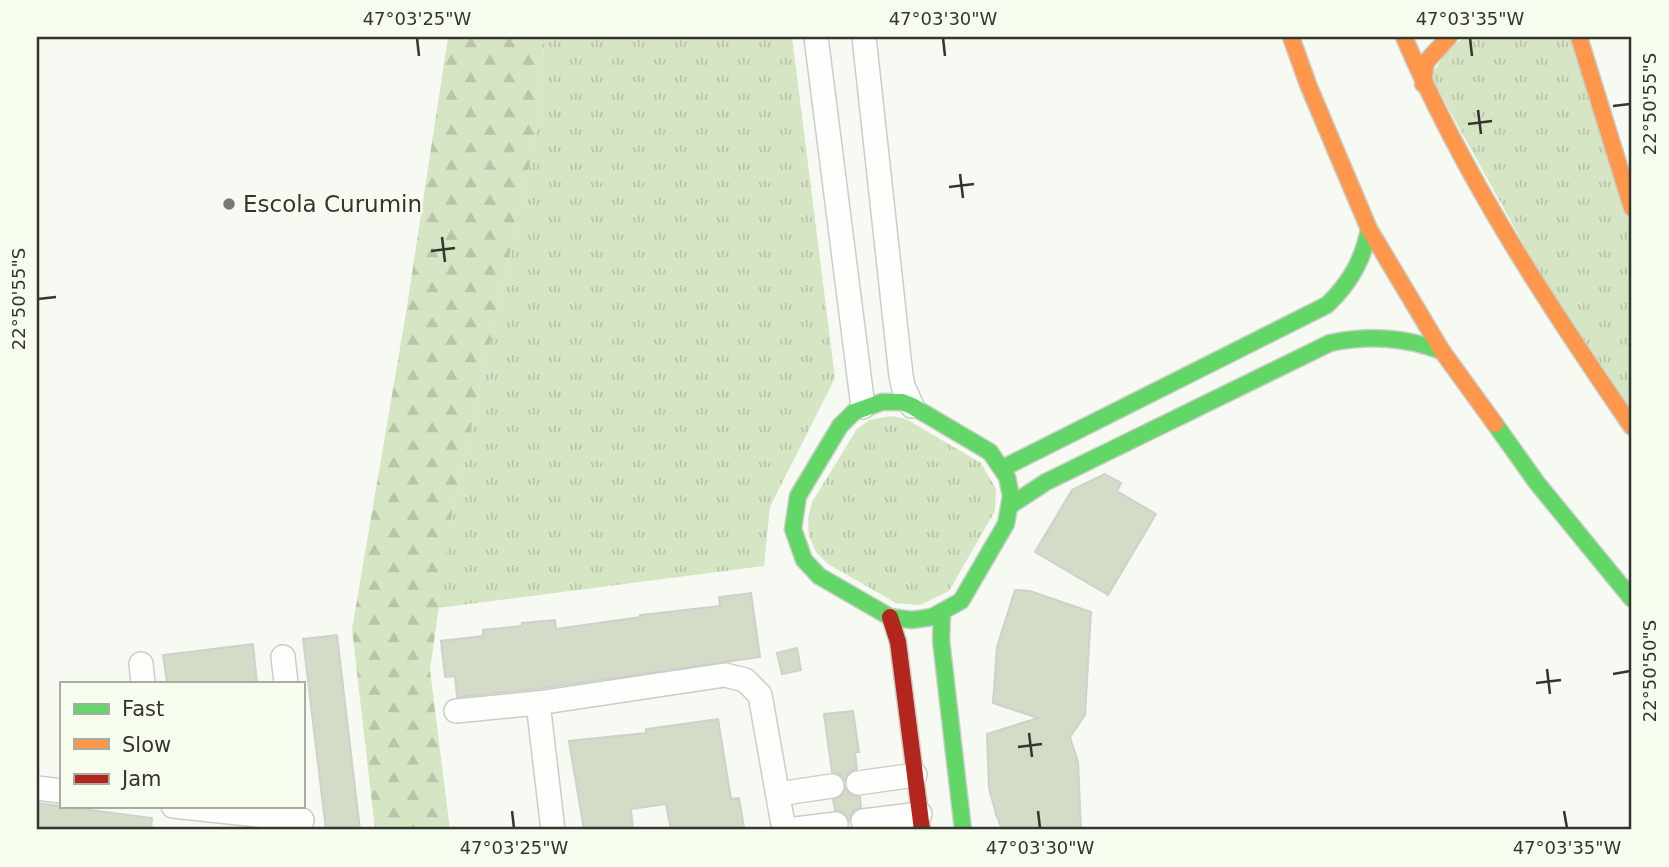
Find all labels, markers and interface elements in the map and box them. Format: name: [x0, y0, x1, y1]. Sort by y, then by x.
text: 47°03'25"W: [363, 8, 472, 29]
text: 47°03'30"W: [889, 8, 998, 29]
text: 47°03'35"W: [1416, 8, 1525, 29]
text: 22°50'55"S: [1639, 53, 1660, 155]
place label: Escola Curumin: [243, 191, 422, 217]
marker: Escola Curumin: [221, 196, 237, 212]
text: 22°50'55"S: [8, 248, 29, 350]
text: 22°50'50"S: [1639, 620, 1660, 722]
legend: [60, 682, 304, 808]
text: Fast: [122, 697, 164, 721]
text: Slow: [122, 733, 171, 757]
text: Jam: [120, 767, 162, 791]
text: 47°03'25"W: [460, 837, 569, 858]
text: 47°03'30"W: [986, 837, 1095, 858]
text: 47°03'35"W: [1513, 837, 1622, 858]

